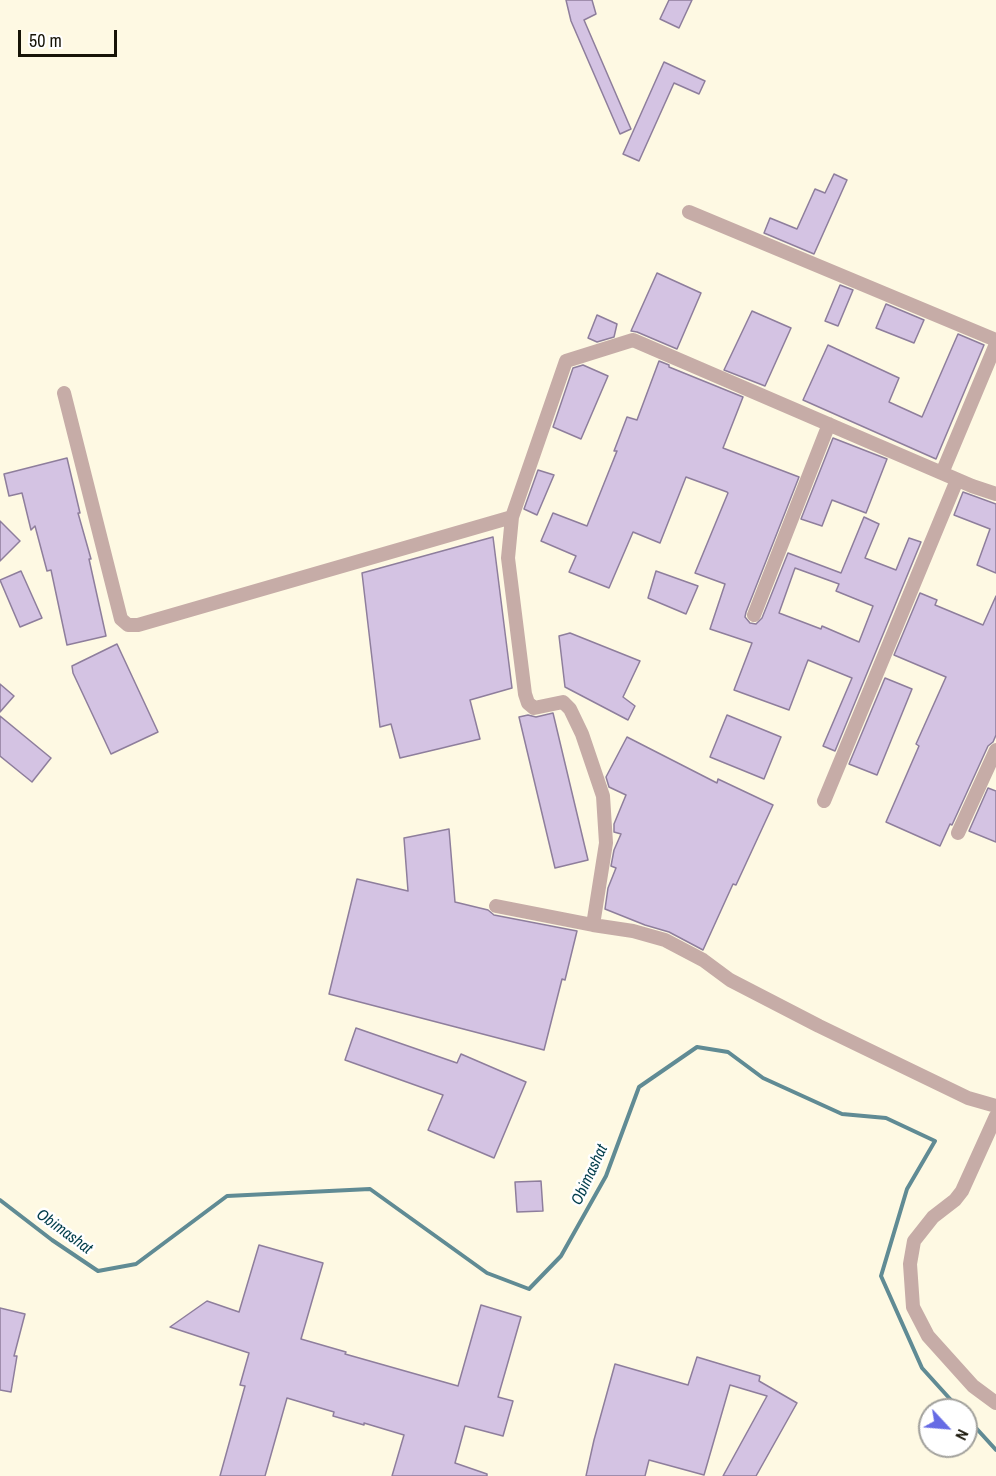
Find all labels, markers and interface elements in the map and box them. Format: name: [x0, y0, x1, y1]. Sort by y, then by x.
scale bar: [21, 18, 120, 56]
text: 50 m: [29, 28, 62, 53]
water label: Obimashat: [568, 1142, 612, 1208]
water label: Obimashat: [32, 1205, 96, 1259]
north arrow: [918, 1398, 978, 1458]
text: N: [950, 1426, 974, 1444]

